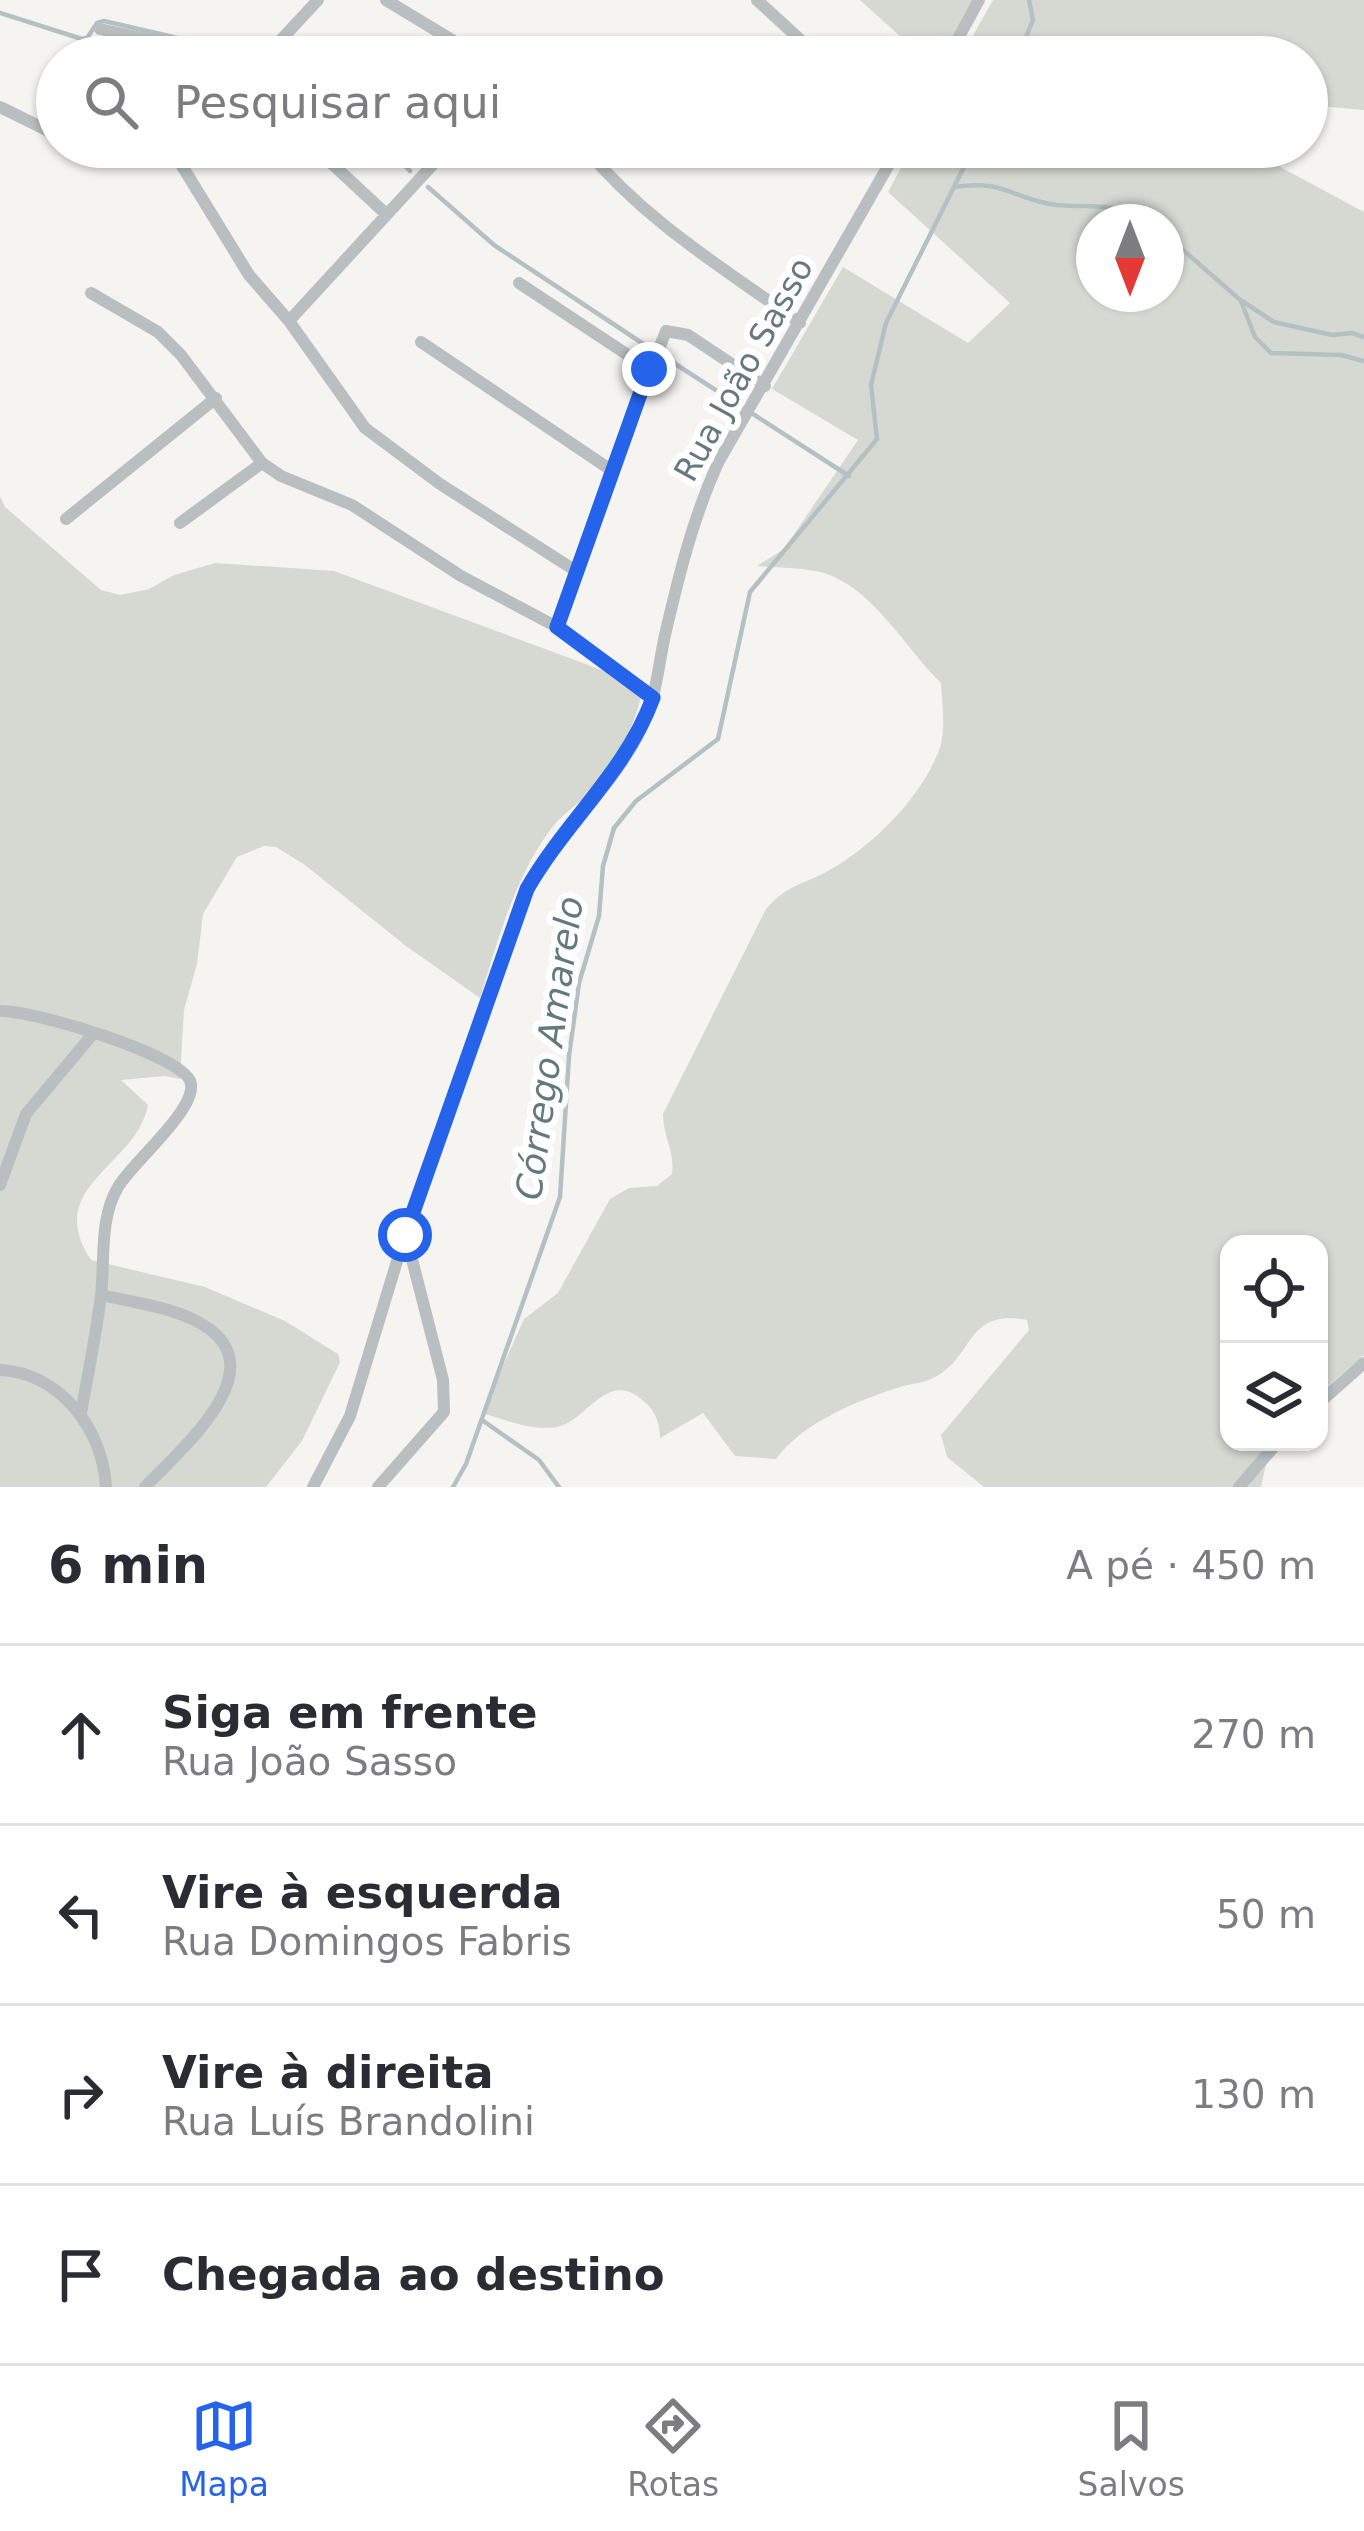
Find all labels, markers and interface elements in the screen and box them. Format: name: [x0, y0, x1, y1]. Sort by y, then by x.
search box: [36, 36, 1328, 168]
icon: search: [78, 69, 144, 135]
text: Pesquisar aqui: [174, 76, 501, 129]
north arrow: [1076, 204, 1184, 312]
street label: Rua João Sasso: [666, 251, 821, 488]
route end: [622, 342, 676, 396]
water label: Córrego Amarelo: [508, 894, 591, 1202]
route start: [378, 1208, 432, 1262]
map controls: [1220, 1235, 1328, 1451]
button: locate: [1220, 1235, 1328, 1343]
button: layers: [1220, 1343, 1328, 1451]
text: 6 min: [48, 1536, 208, 1595]
text: A pé · 450 m: [1066, 1543, 1316, 1588]
text: Siga em frente: [162, 1686, 538, 1739]
icon: ahead: [48, 1702, 114, 1768]
text: 270 m: [1191, 1712, 1316, 1757]
text: Rua João Sasso: [162, 1739, 457, 1784]
text: Vire à esquerda: [162, 1866, 563, 1919]
icon: left: [48, 1882, 114, 1948]
text: 50 m: [1216, 1892, 1316, 1937]
text: Rua Domingos Fabris: [162, 1919, 572, 1964]
text: Vire à direita: [162, 2046, 494, 2099]
icon: right: [48, 2062, 114, 2128]
text: 130 m: [1191, 2072, 1316, 2117]
text: Rua Luís Brandolini: [162, 2099, 535, 2144]
icon: arrive: [48, 2242, 114, 2308]
text: Chegada ao destino: [162, 2248, 665, 2301]
tab: Mapa: [179, 2393, 269, 2504]
tab: Rotas: [627, 2393, 719, 2504]
tab: Salvos: [1078, 2393, 1185, 2504]

